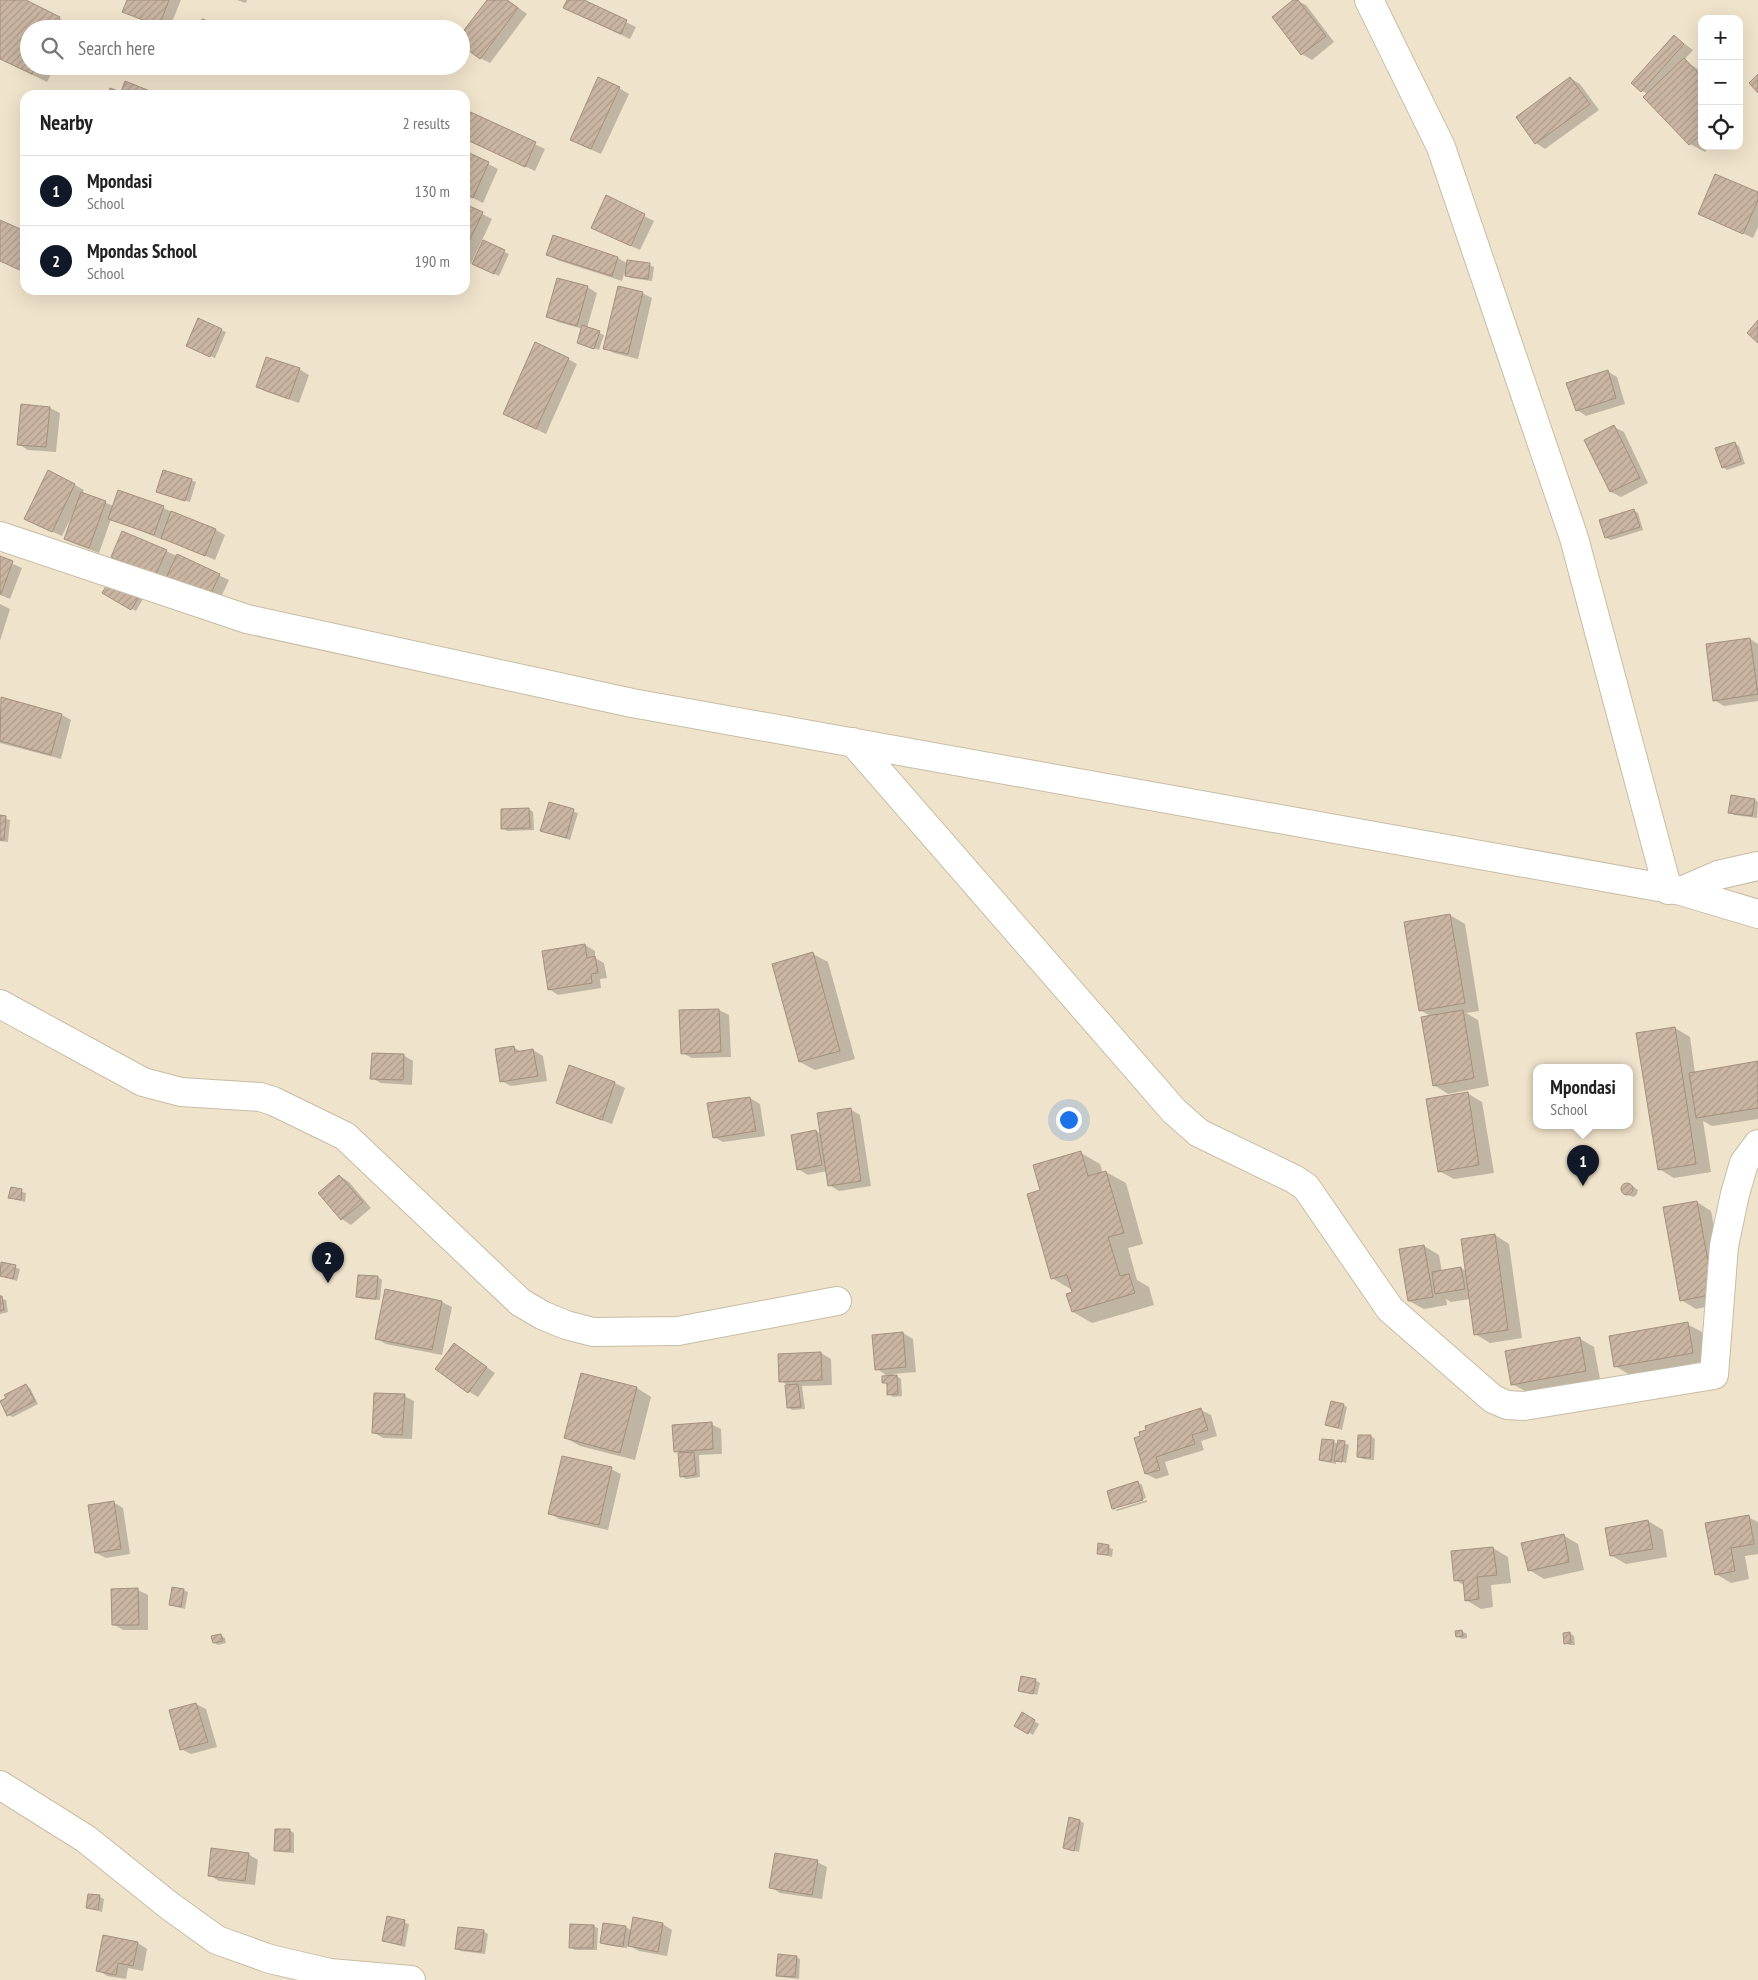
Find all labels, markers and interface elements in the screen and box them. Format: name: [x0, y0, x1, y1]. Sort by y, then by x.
map controls: [1698, 15, 1743, 150]
button: +: [1698, 15, 1743, 60]
search box: [20, 20, 470, 75]
icon: search: [38, 34, 66, 62]
text: Search here: [78, 36, 155, 60]
button: −: [1698, 60, 1743, 105]
button: locate: [1698, 105, 1743, 150]
text: Nearby: [40, 109, 93, 136]
text: 2 results: [403, 113, 450, 133]
text: Mpondasi: [87, 169, 152, 193]
text: 1: [52, 181, 60, 201]
text: 130 m: [415, 181, 450, 201]
text: School: [87, 193, 124, 213]
text: Mpondas School: [87, 239, 197, 263]
text: 2: [52, 251, 60, 271]
text: 190 m: [415, 251, 450, 271]
text: School: [87, 263, 124, 283]
popup: [1533, 1064, 1633, 1129]
text: Mpondasi: [1550, 1075, 1616, 1099]
text: School: [1550, 1099, 1587, 1119]
your location: [1056, 1107, 1082, 1133]
pin: 1: [1567, 1145, 1599, 1186]
pin: 2: [312, 1242, 344, 1283]

